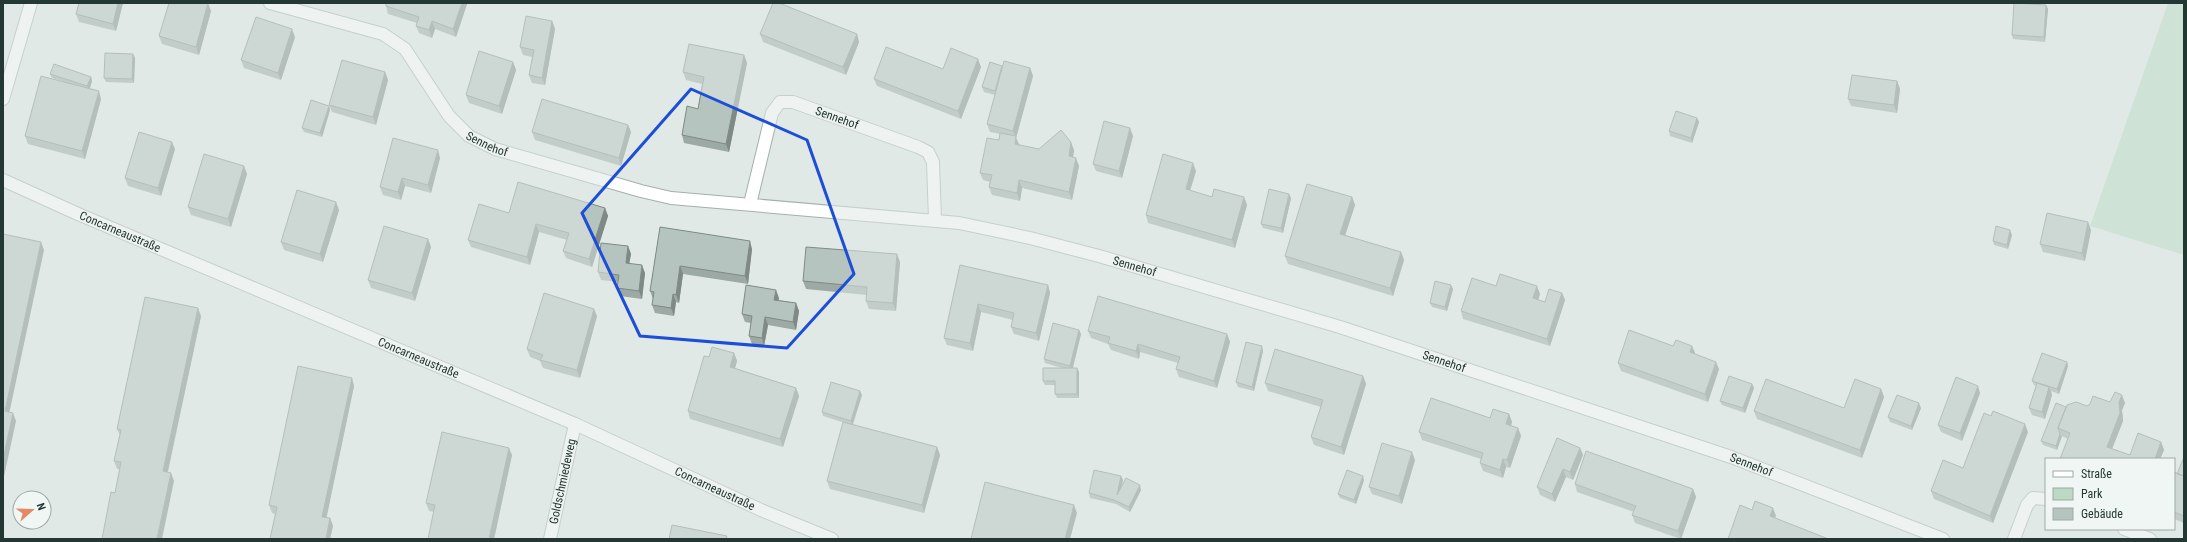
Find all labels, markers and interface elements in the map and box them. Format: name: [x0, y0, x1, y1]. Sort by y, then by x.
street label: Sennehof: [814, 104, 861, 132]
street label: Sennehof: [464, 129, 510, 159]
street label: Concarneaustraße: [77, 208, 163, 255]
street label: Sennehof: [1111, 253, 1158, 280]
street label: Concarneaustraße: [376, 335, 462, 381]
street label: Sennehof: [1421, 348, 1468, 375]
street label: Goldschmiedeweg: [546, 437, 579, 525]
street label: Sennehof: [1728, 450, 1775, 480]
legend: [2045, 458, 2175, 530]
street label: Concarneaustraße: [673, 464, 758, 513]
text: Straße: [2081, 467, 2112, 481]
text: Park: [2081, 487, 2103, 501]
north arrow: [12, 490, 52, 530]
text: N: [34, 501, 48, 512]
text: Gebäude: [2081, 507, 2123, 521]

